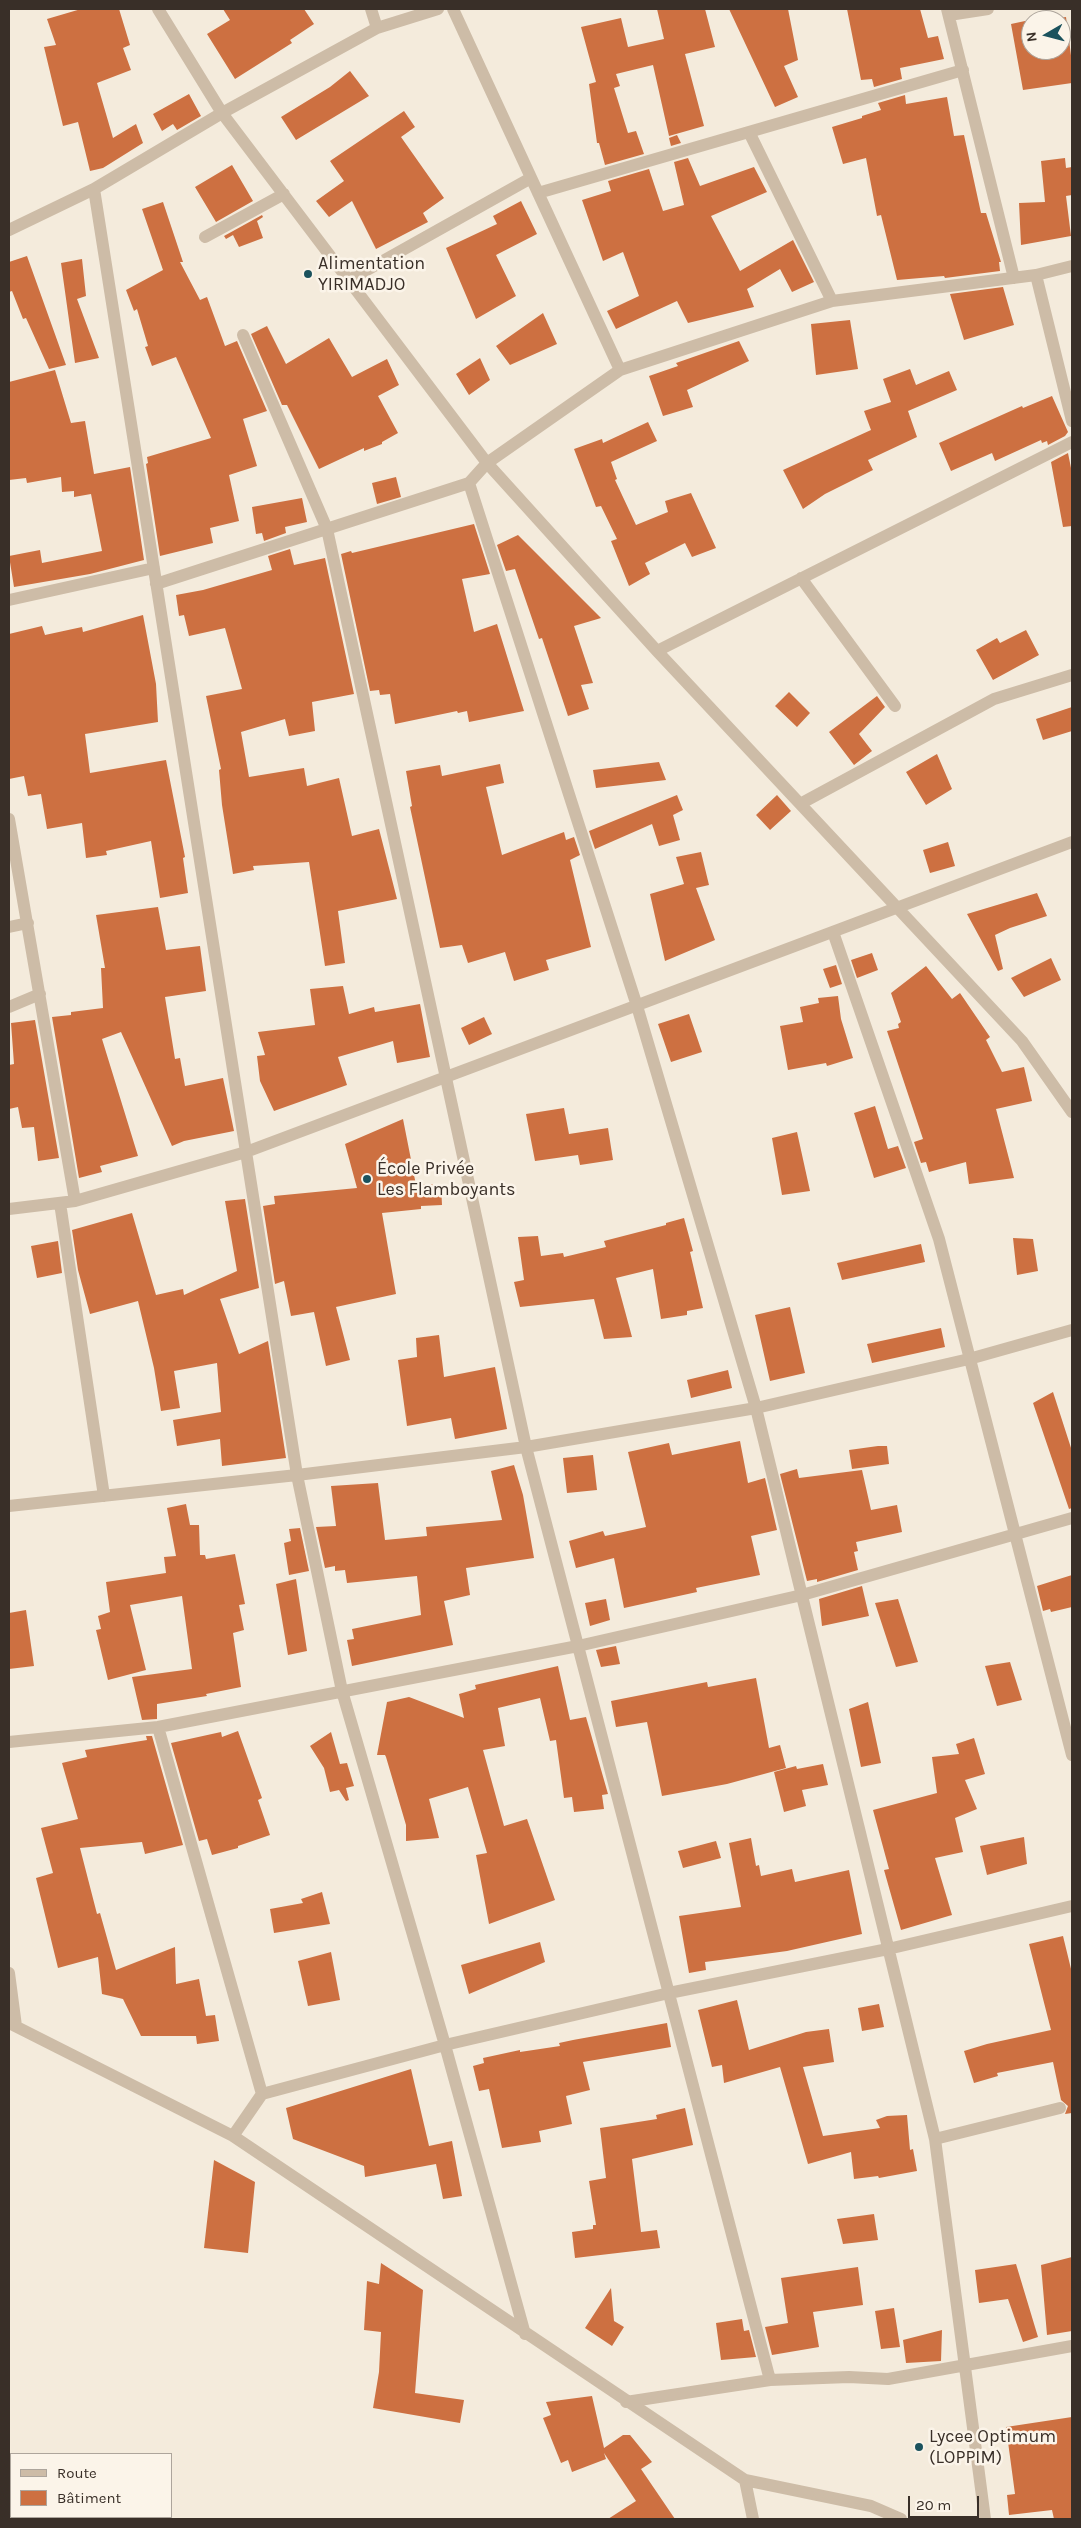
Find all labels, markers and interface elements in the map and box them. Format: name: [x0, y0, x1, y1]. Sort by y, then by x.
north arrow: [1021, 10, 1071, 60]
text: N: [1023, 31, 1041, 43]
place label: Alimentation YIRIMADJO: [318, 253, 425, 296]
marker: Alimentation YIRIMADJO: [302, 268, 314, 280]
place label: École Privée Les Flamboyants: [377, 1158, 515, 1200]
marker: École Privée Les Flamboyants: [361, 1173, 373, 1185]
place label: Lycee Optimum (LOPPIM): [929, 2426, 1056, 2468]
marker: Lycee Optimum (LOPPIM): [913, 2441, 925, 2453]
legend: [10, 2453, 172, 2518]
text: Route: [57, 2464, 97, 2482]
scale bar: [911, 2486, 982, 2518]
text: Bâtiment: [57, 2489, 121, 2507]
text: 20 m: [916, 2496, 951, 2514]

